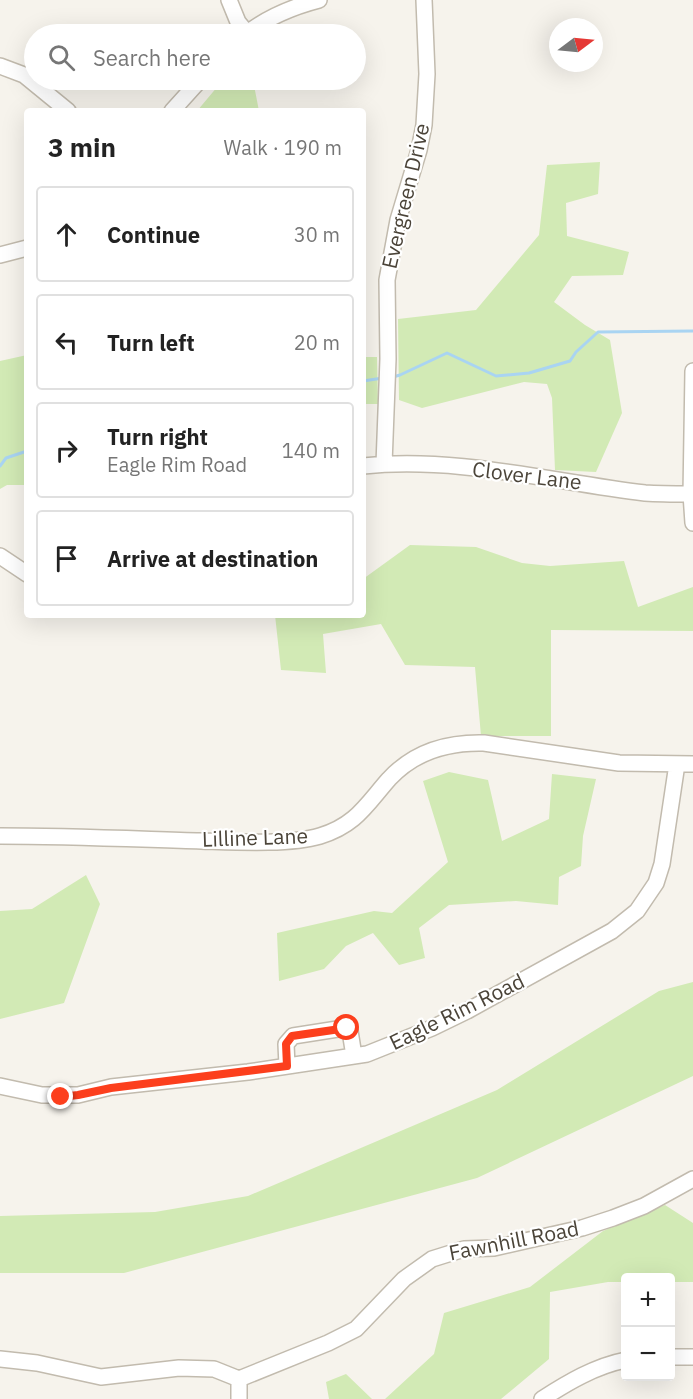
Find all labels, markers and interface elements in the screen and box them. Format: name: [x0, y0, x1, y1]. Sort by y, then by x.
north arrow: [549, 18, 603, 72]
search box: [24, 24, 366, 90]
icon: search: [45, 41, 78, 74]
text: Search here: [93, 43, 211, 72]
street label: Evergreen Drive: [375, 120, 435, 271]
text: 3 min: [48, 130, 116, 164]
text: Walk · 190 m: [224, 134, 342, 161]
icon: ahead: [50, 218, 83, 251]
text: Continue: [107, 220, 200, 249]
text: 30 m: [294, 221, 340, 248]
icon: left: [50, 326, 83, 359]
text: Turn left: [107, 328, 195, 357]
text: 20 m: [294, 329, 340, 356]
text: Turn right: [107, 422, 208, 451]
icon: right: [50, 434, 83, 467]
text: 140 m: [282, 437, 340, 464]
text: Eagle Rim Road: [107, 451, 247, 478]
street label: Clover Lane: [471, 454, 583, 496]
icon: arrive: [50, 542, 83, 575]
text: Arrive at destination: [107, 544, 318, 573]
street label: Lilline Lane: [202, 821, 308, 853]
street label: Eagle Rim Road: [384, 966, 529, 1056]
route start: [333, 1014, 359, 1040]
route end: [47, 1083, 73, 1109]
street label: Fawnhill Road: [446, 1214, 581, 1266]
map controls: [621, 1273, 675, 1381]
button: +: [621, 1273, 675, 1327]
button: −: [621, 1327, 675, 1381]

